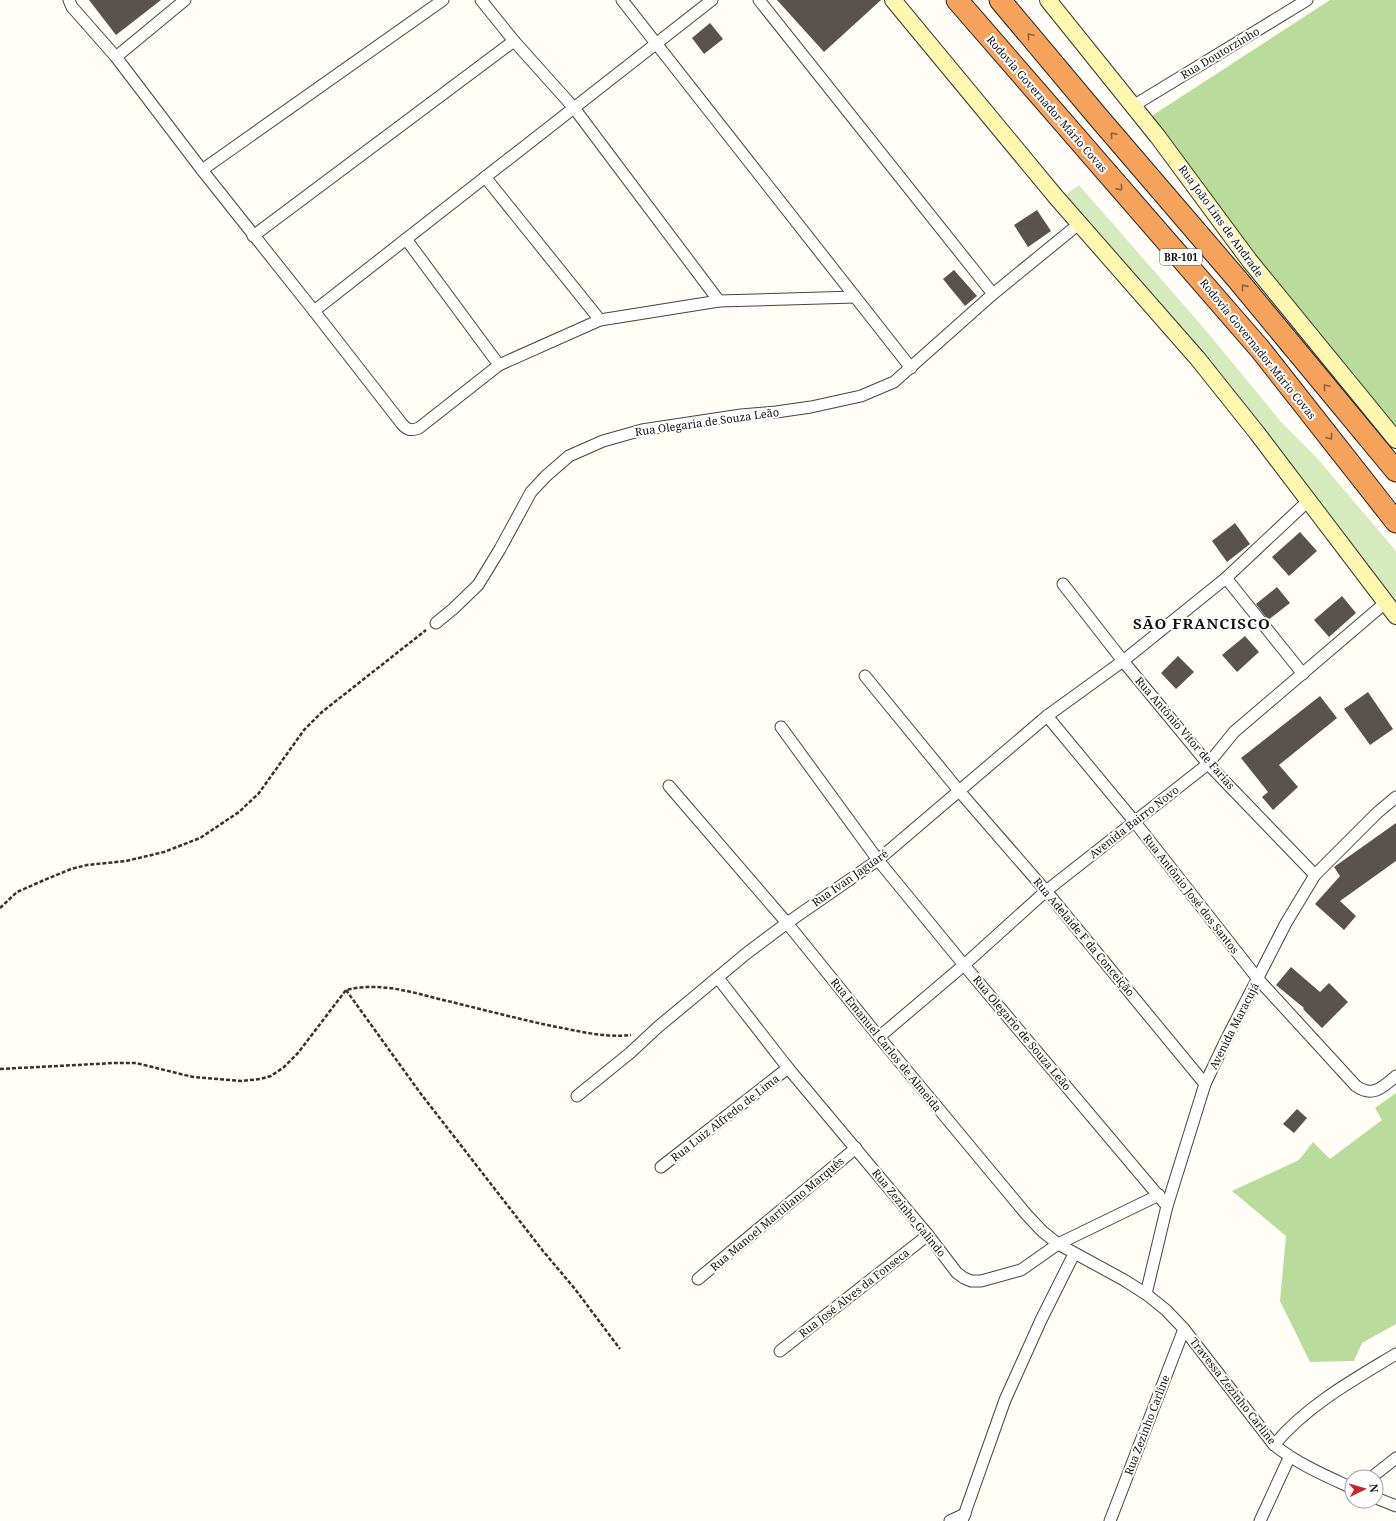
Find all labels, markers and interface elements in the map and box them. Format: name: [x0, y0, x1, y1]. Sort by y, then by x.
street label: Rua Doutorzinho: [1177, 23, 1262, 82]
street label: Rodovia Governador Mário Covas: [984, 32, 1111, 175]
one-way arrow: [1027, 33, 1034, 40]
one-way arrow: [1111, 132, 1118, 140]
street label: Rua João Lins de Andrade: [1176, 162, 1267, 280]
one-way arrow: [1116, 183, 1123, 190]
road number: BR-101: [1160, 249, 1202, 265]
street label: Rodovia Governador Mário Covas: [1197, 275, 1320, 422]
one-way arrow: [1241, 284, 1248, 291]
one-way arrow: [1324, 385, 1331, 392]
street label: Rua Olegaria de Souza Leão: [634, 404, 780, 439]
one-way arrow: [1325, 433, 1332, 440]
district label: SÃO FRANCISCO: [1133, 613, 1271, 633]
street label: Rua Antônio Vitor de Farias: [1132, 673, 1239, 792]
street label: Avenida Bairro Novo: [1086, 782, 1182, 861]
street label: Rua Antônio José dos Santos: [1140, 831, 1243, 956]
street label: Rua Ivan Jaguaré: [809, 846, 891, 910]
street label: Rua Adelaide F da Conceição: [1030, 874, 1138, 999]
street label: Rua Olegario de Souza Leão: [970, 972, 1075, 1093]
street label: Rua Emanuel Carlos de Almeida: [828, 975, 945, 1115]
street label: Avenida Maracujá: [1205, 980, 1262, 1072]
street label: Rua Luiz Alfredo de Lima: [667, 1071, 782, 1165]
street label: Rua Manoel Martiliano Marquês: [707, 1153, 847, 1274]
street label: Rua Zezinho Galindo: [869, 1166, 950, 1260]
street label: Rua José Alves da Fonseca: [795, 1245, 912, 1340]
street label: Travessa Zezinho Carline: [1187, 1334, 1280, 1447]
street label: Rua Zezinho Carline: [1121, 1372, 1173, 1477]
north arrow: [1344, 1469, 1384, 1509]
text: N: [1367, 1483, 1382, 1493]

